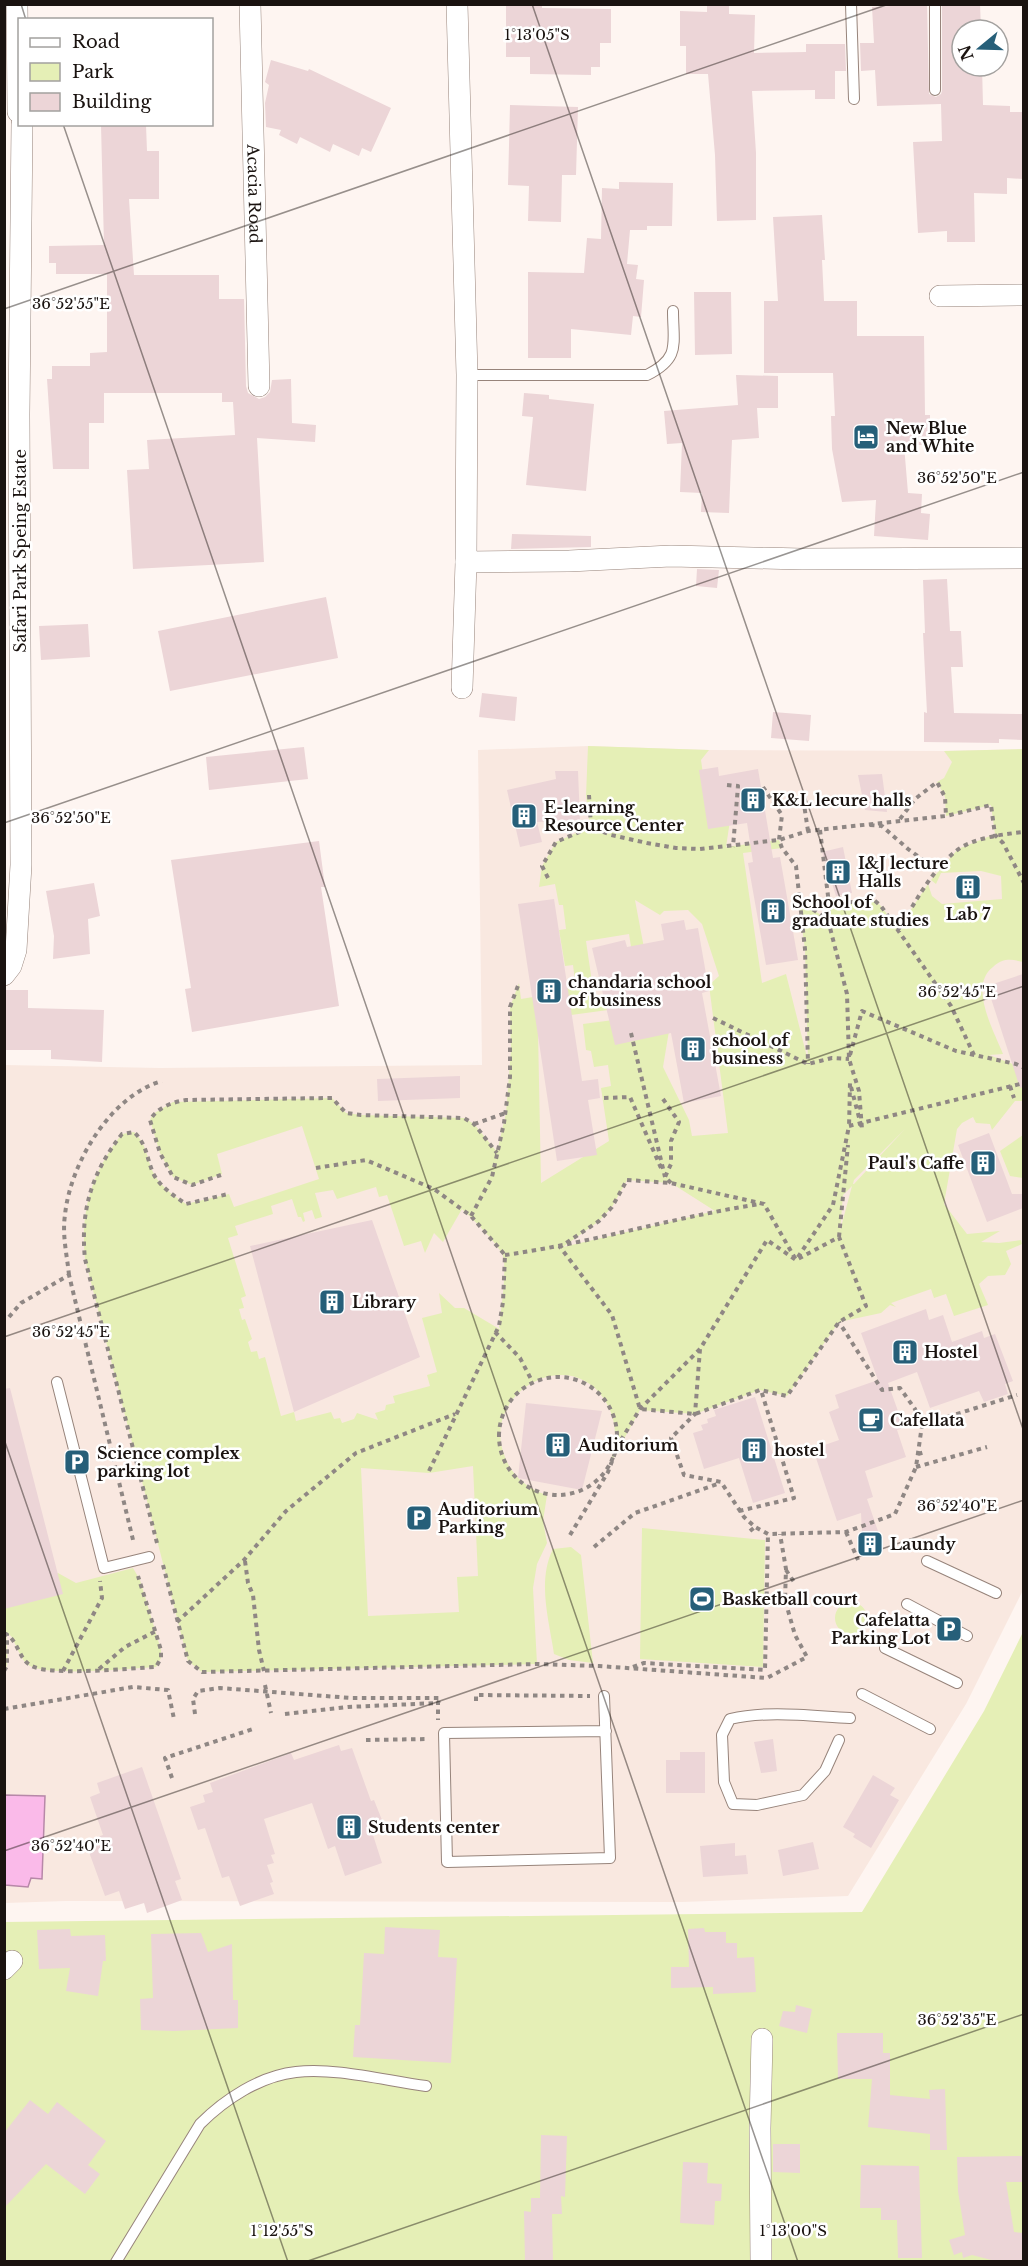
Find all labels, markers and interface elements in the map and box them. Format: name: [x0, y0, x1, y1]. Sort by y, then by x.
legend: [18, 18, 213, 126]
north arrow: [950, 18, 1010, 78]
text: 1°13'05"S: [504, 25, 570, 44]
text: Road: [72, 31, 120, 53]
text: N: [954, 43, 978, 63]
text: Park: [72, 61, 114, 83]
text: Building: [72, 91, 151, 113]
street label: Acacia Road: [243, 143, 266, 244]
text: 36°52'55"E: [32, 294, 110, 313]
place label: New Blue and White: [886, 418, 974, 456]
hotel icon: New Blue and White: [851, 422, 881, 452]
street label: Safari Park Speing Estate: [10, 449, 30, 653]
text: 36°52'50"E: [917, 468, 997, 487]
building icon: K&L lecure halls: [738, 785, 768, 815]
place label: K&L lecure halls: [772, 790, 912, 810]
place label: E-learning Resource Center: [544, 797, 684, 835]
building icon: E-learning Resource Center: [509, 801, 539, 831]
text: 36°52'50"E: [31, 808, 111, 827]
place label: I&J lecture Halls: [858, 853, 949, 891]
building icon: I&J lecture Halls: [823, 857, 853, 887]
building icon: Lab 7: [953, 872, 983, 902]
place label: School of graduate studies: [792, 892, 929, 930]
building icon: School of graduate studies: [758, 896, 788, 926]
place label: Lab 7: [946, 904, 991, 924]
place label: chandaria school of business: [568, 972, 712, 1010]
building icon: chandaria school of business: [534, 976, 564, 1006]
text: 36°52'45"E: [918, 982, 996, 1001]
place label: school of business: [711, 1030, 791, 1068]
building icon: school of business: [678, 1034, 708, 1064]
building icon: Paul's Caffe: [968, 1148, 998, 1178]
place label: Paul's Caffe: [868, 1153, 964, 1173]
building icon: Library: [317, 1287, 347, 1317]
place label: Library: [352, 1292, 417, 1312]
text: 36°52'45"E: [32, 1322, 110, 1341]
building icon: Hostel: [890, 1337, 920, 1367]
place label: Hostel: [924, 1342, 978, 1362]
cafe icon: Cafellata: [856, 1405, 886, 1435]
place label: Cafellata: [890, 1410, 964, 1430]
building icon: Auditorium: [543, 1430, 573, 1460]
place label: Auditorium: [577, 1435, 679, 1455]
building icon: hostel: [739, 1435, 769, 1465]
place label: hostel: [774, 1440, 825, 1460]
place label: Science complex parking lot: [97, 1443, 240, 1481]
parking icon: Science complex parking lot: [62, 1447, 92, 1477]
text: 36°52'40"E: [917, 1496, 997, 1515]
place label: Auditorium Parking: [437, 1499, 539, 1537]
parking icon: Auditorium Parking: [404, 1503, 434, 1533]
building icon: Laundy: [855, 1529, 885, 1559]
place label: Laundy: [890, 1534, 956, 1554]
sports icon: Basketball court: [687, 1584, 717, 1614]
place label: Basketball court: [722, 1589, 859, 1609]
place label: Cafelatta Parking Lot: [831, 1610, 931, 1648]
parking icon: Cafelatta Parking Lot: [934, 1614, 964, 1644]
building icon: Students center: [334, 1812, 364, 1842]
place label: Students center: [368, 1817, 499, 1837]
text: 36°52'40"E: [31, 1836, 111, 1855]
text: 36°52'35"E: [918, 2010, 997, 2029]
text: 1°12'55"S: [251, 2221, 313, 2240]
text: 1°13'00"S: [759, 2221, 827, 2240]

